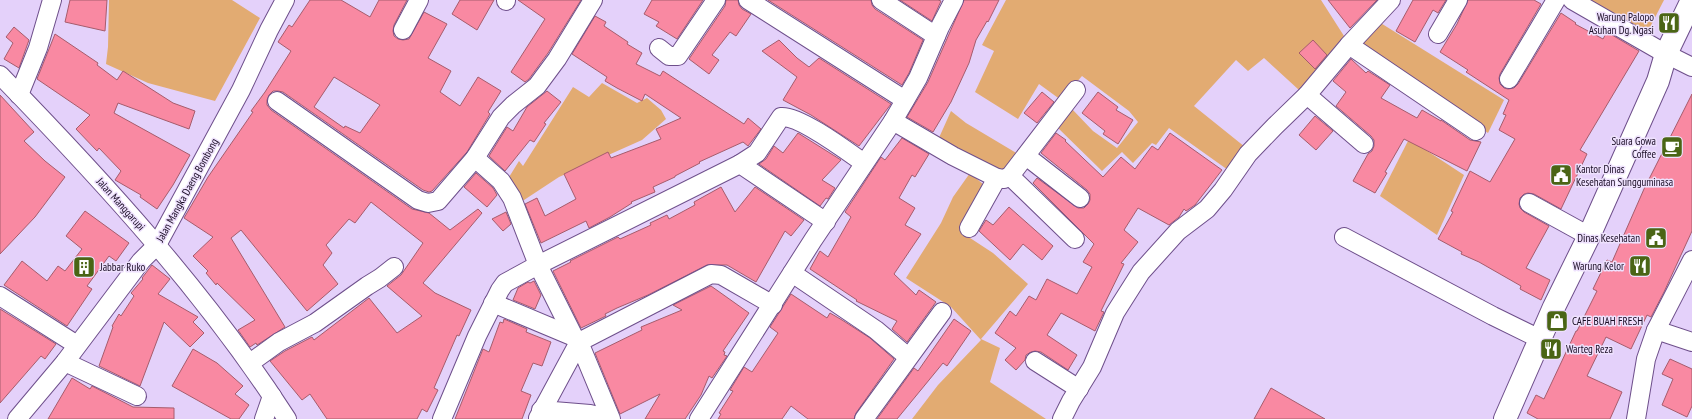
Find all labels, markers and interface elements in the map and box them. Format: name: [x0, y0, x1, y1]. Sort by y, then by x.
place label: Warung Palopo Asuhan Dg. Ngasi: [1589, 10, 1654, 37]
restaurant icon: Warung Palopo Asuhan Dg. Ngasi: [1656, 10, 1682, 36]
place label: Suara Gowa Coffee: [1611, 134, 1656, 161]
cafe icon: Suara Gowa Coffee: [1659, 134, 1685, 160]
street label: Jalan Mangka Daeng Bombong: [152, 136, 221, 245]
public building icon: Kantor Dinas Kesehatan Sungguminasa: [1548, 162, 1574, 188]
place label: Kantor Dinas Kesehatan Sungguminasa: [1576, 162, 1673, 189]
street label: Jalan Manggarupi: [93, 174, 148, 233]
public building icon: Dinas Kesehatan: [1643, 225, 1669, 251]
place label: Dinas Kesehatan: [1577, 231, 1640, 245]
restaurant icon: Warung Kelor: [1627, 253, 1653, 279]
building icon: Jabbar Ruko: [71, 254, 97, 280]
place label: Warung Kelor: [1573, 259, 1624, 273]
place label: Jabbar Ruko: [99, 260, 146, 274]
shop icon: CAFE BUAH FRESH: [1544, 308, 1570, 334]
place label: CAFE BUAH FRESH: [1572, 314, 1643, 328]
restaurant icon: Warteg Reza: [1538, 336, 1564, 362]
place label: Warteg Reza: [1566, 342, 1613, 356]

